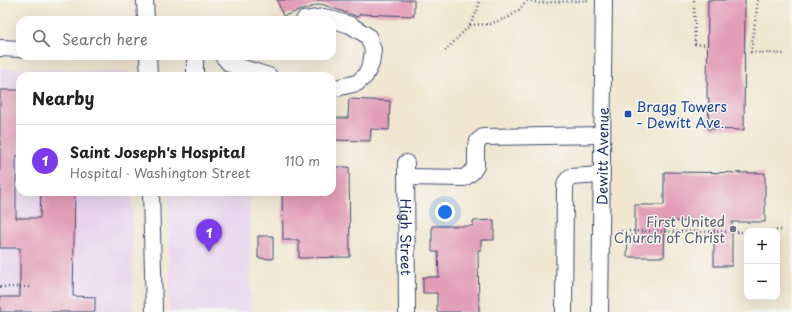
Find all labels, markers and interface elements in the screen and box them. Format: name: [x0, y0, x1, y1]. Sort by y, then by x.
search box: [16, 16, 336, 60]
icon: search: [30, 27, 52, 49]
text: Search here: [62, 27, 148, 50]
text: Nearby: [32, 85, 94, 111]
place label: Bragg Towers - Dewitt Ave.: [636, 96, 727, 133]
street label: Dewitt Avenue: [591, 107, 613, 205]
marker: Bragg Towers - Dewitt Ave.: [623, 109, 633, 119]
text: Saint Joseph's Hospital: [70, 140, 245, 163]
text: 1: [42, 151, 48, 170]
text: 110 m: [285, 151, 320, 170]
text: Hospital · Washington Street: [70, 163, 250, 182]
street label: High Street: [396, 199, 417, 276]
your location: [435, 202, 455, 222]
place label: First United Church of Christ: [614, 211, 725, 248]
pin: 1: [196, 219, 222, 252]
marker: First United Church of Christ: [728, 224, 738, 234]
map controls: [744, 228, 780, 300]
button: +: [744, 228, 780, 264]
button: −: [744, 264, 780, 300]

